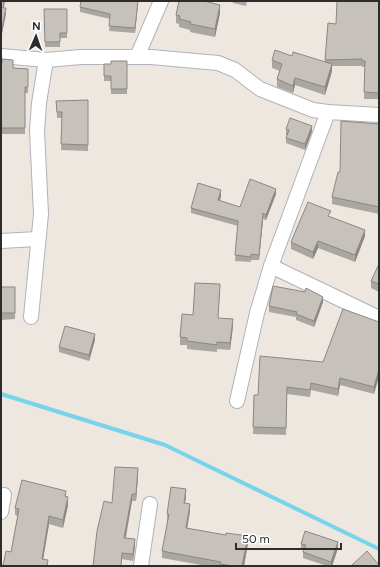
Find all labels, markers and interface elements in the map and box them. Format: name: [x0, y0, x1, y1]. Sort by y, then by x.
north arrow: [16, 16, 56, 56]
text: N: [32, 20, 41, 33]
scale bar: [236, 525, 341, 551]
text: 50 m: [242, 532, 270, 546]

